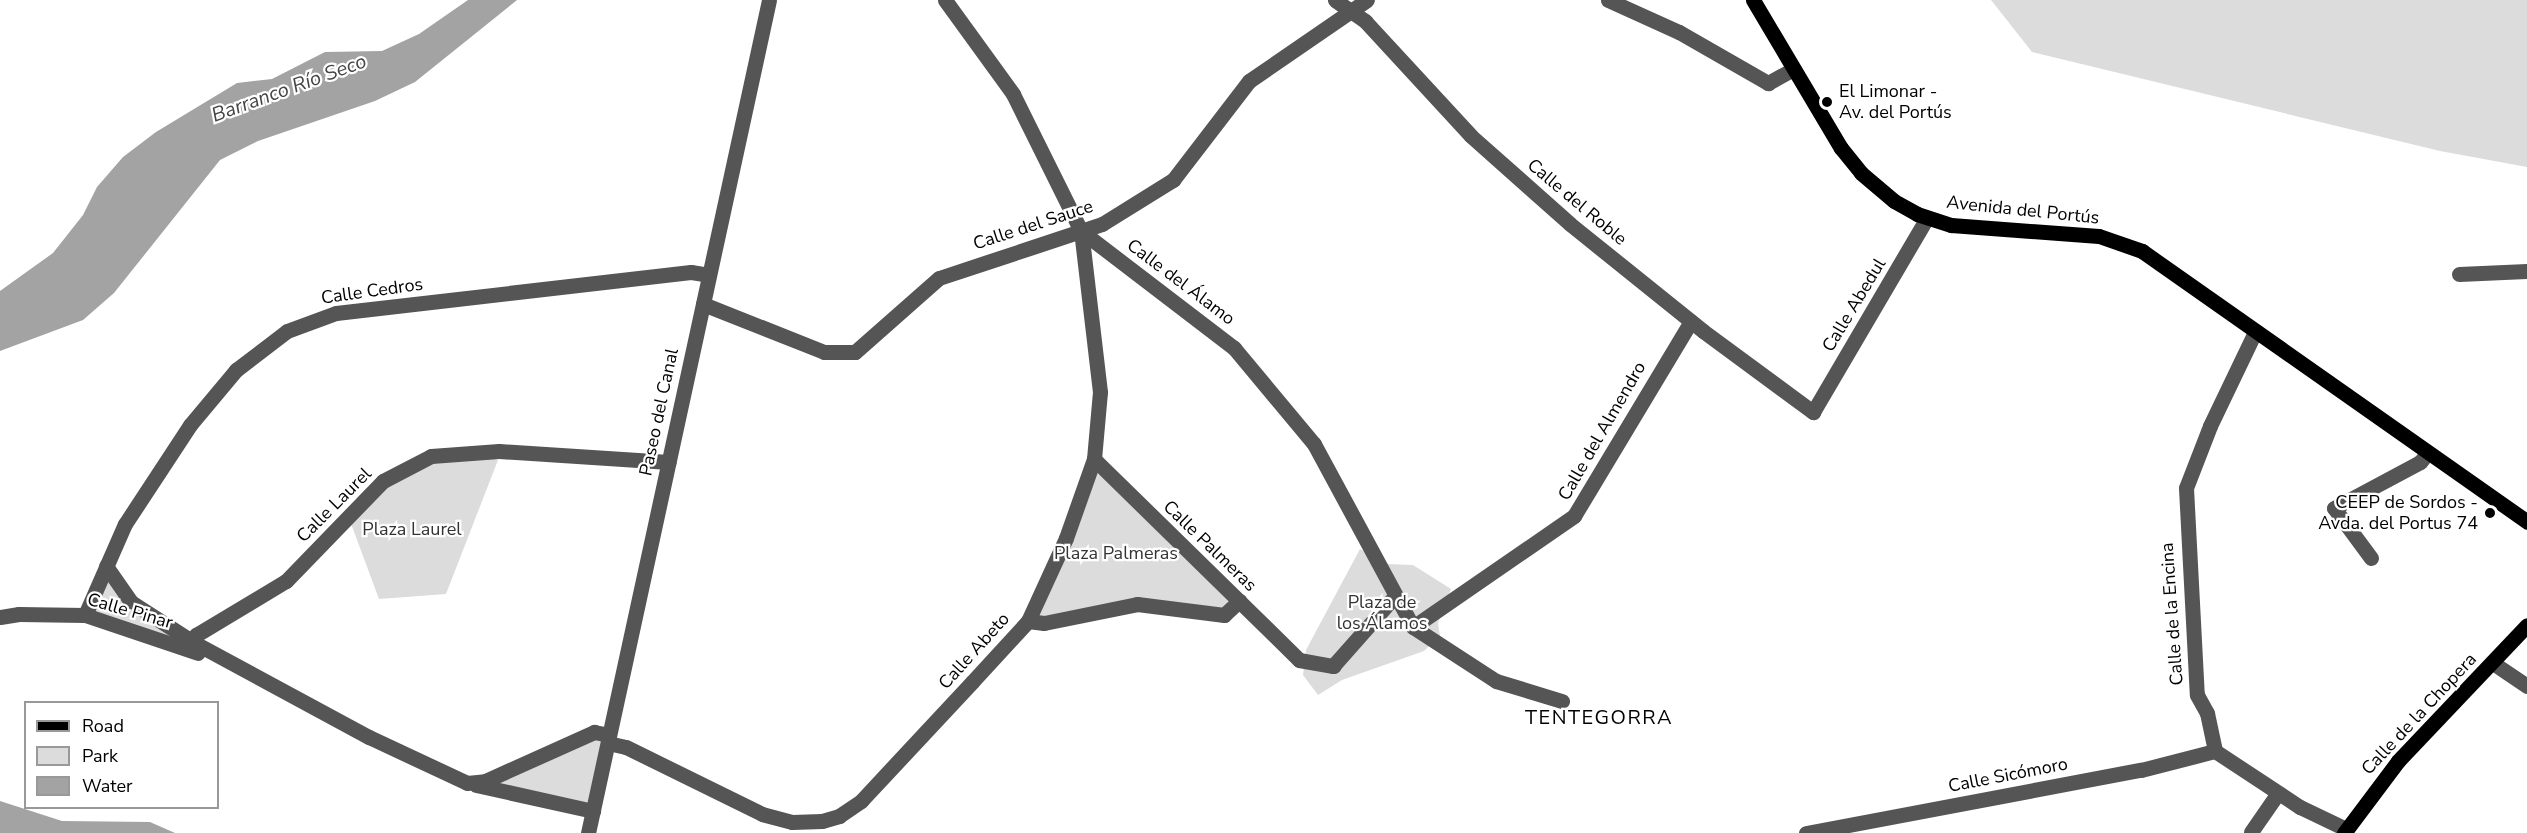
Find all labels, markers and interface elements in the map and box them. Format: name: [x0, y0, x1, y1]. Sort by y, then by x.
water label: Barranco Río Seco: [208, 49, 370, 127]
place label: El Limonar - Av. del Portús: [1839, 81, 1952, 124]
marker: El Limonar - Av. del Portús: [1820, 95, 1834, 109]
street label: Calle del Roble: [1523, 154, 1631, 250]
street label: Avenida del Portús: [1946, 191, 2100, 229]
street label: Calle del Sauce: [970, 195, 1096, 255]
street label: Calle del Álamo: [1123, 234, 1239, 330]
street label: Calle Abedul: [1818, 254, 1890, 356]
street label: Calle Cedros: [320, 273, 424, 309]
street label: Paseo del Canal: [635, 346, 683, 478]
street label: Calle del Almendro: [1553, 358, 1651, 504]
street label: Calle Laurel: [292, 463, 376, 547]
place label: CEEP de Sordos - Avda. del Portus 74: [2318, 492, 2478, 534]
street label: Calle Palmeras: [1159, 496, 1261, 596]
marker: CEEP de Sordos - Avda. del Portus 74: [2483, 506, 2497, 520]
park label: Plaza Laurel: [362, 518, 462, 540]
park label: Plaza Palmeras: [1054, 542, 1178, 564]
street label: Calle de la Encina: [2156, 542, 2188, 686]
street label: Calle Pinar: [85, 589, 175, 633]
park label: Plaza de los Álamos: [1337, 592, 1427, 634]
street label: Calle Abeto: [934, 608, 1014, 694]
street label: Calle de la Chopera: [2357, 649, 2481, 779]
legend: [24, 701, 219, 809]
district label: TENTEGORRA: [1525, 705, 1673, 729]
text: Road: [82, 714, 124, 738]
text: Park: [82, 744, 118, 768]
street label: Calle Sicómoro: [1946, 753, 2070, 797]
text: Water: [82, 774, 133, 798]

